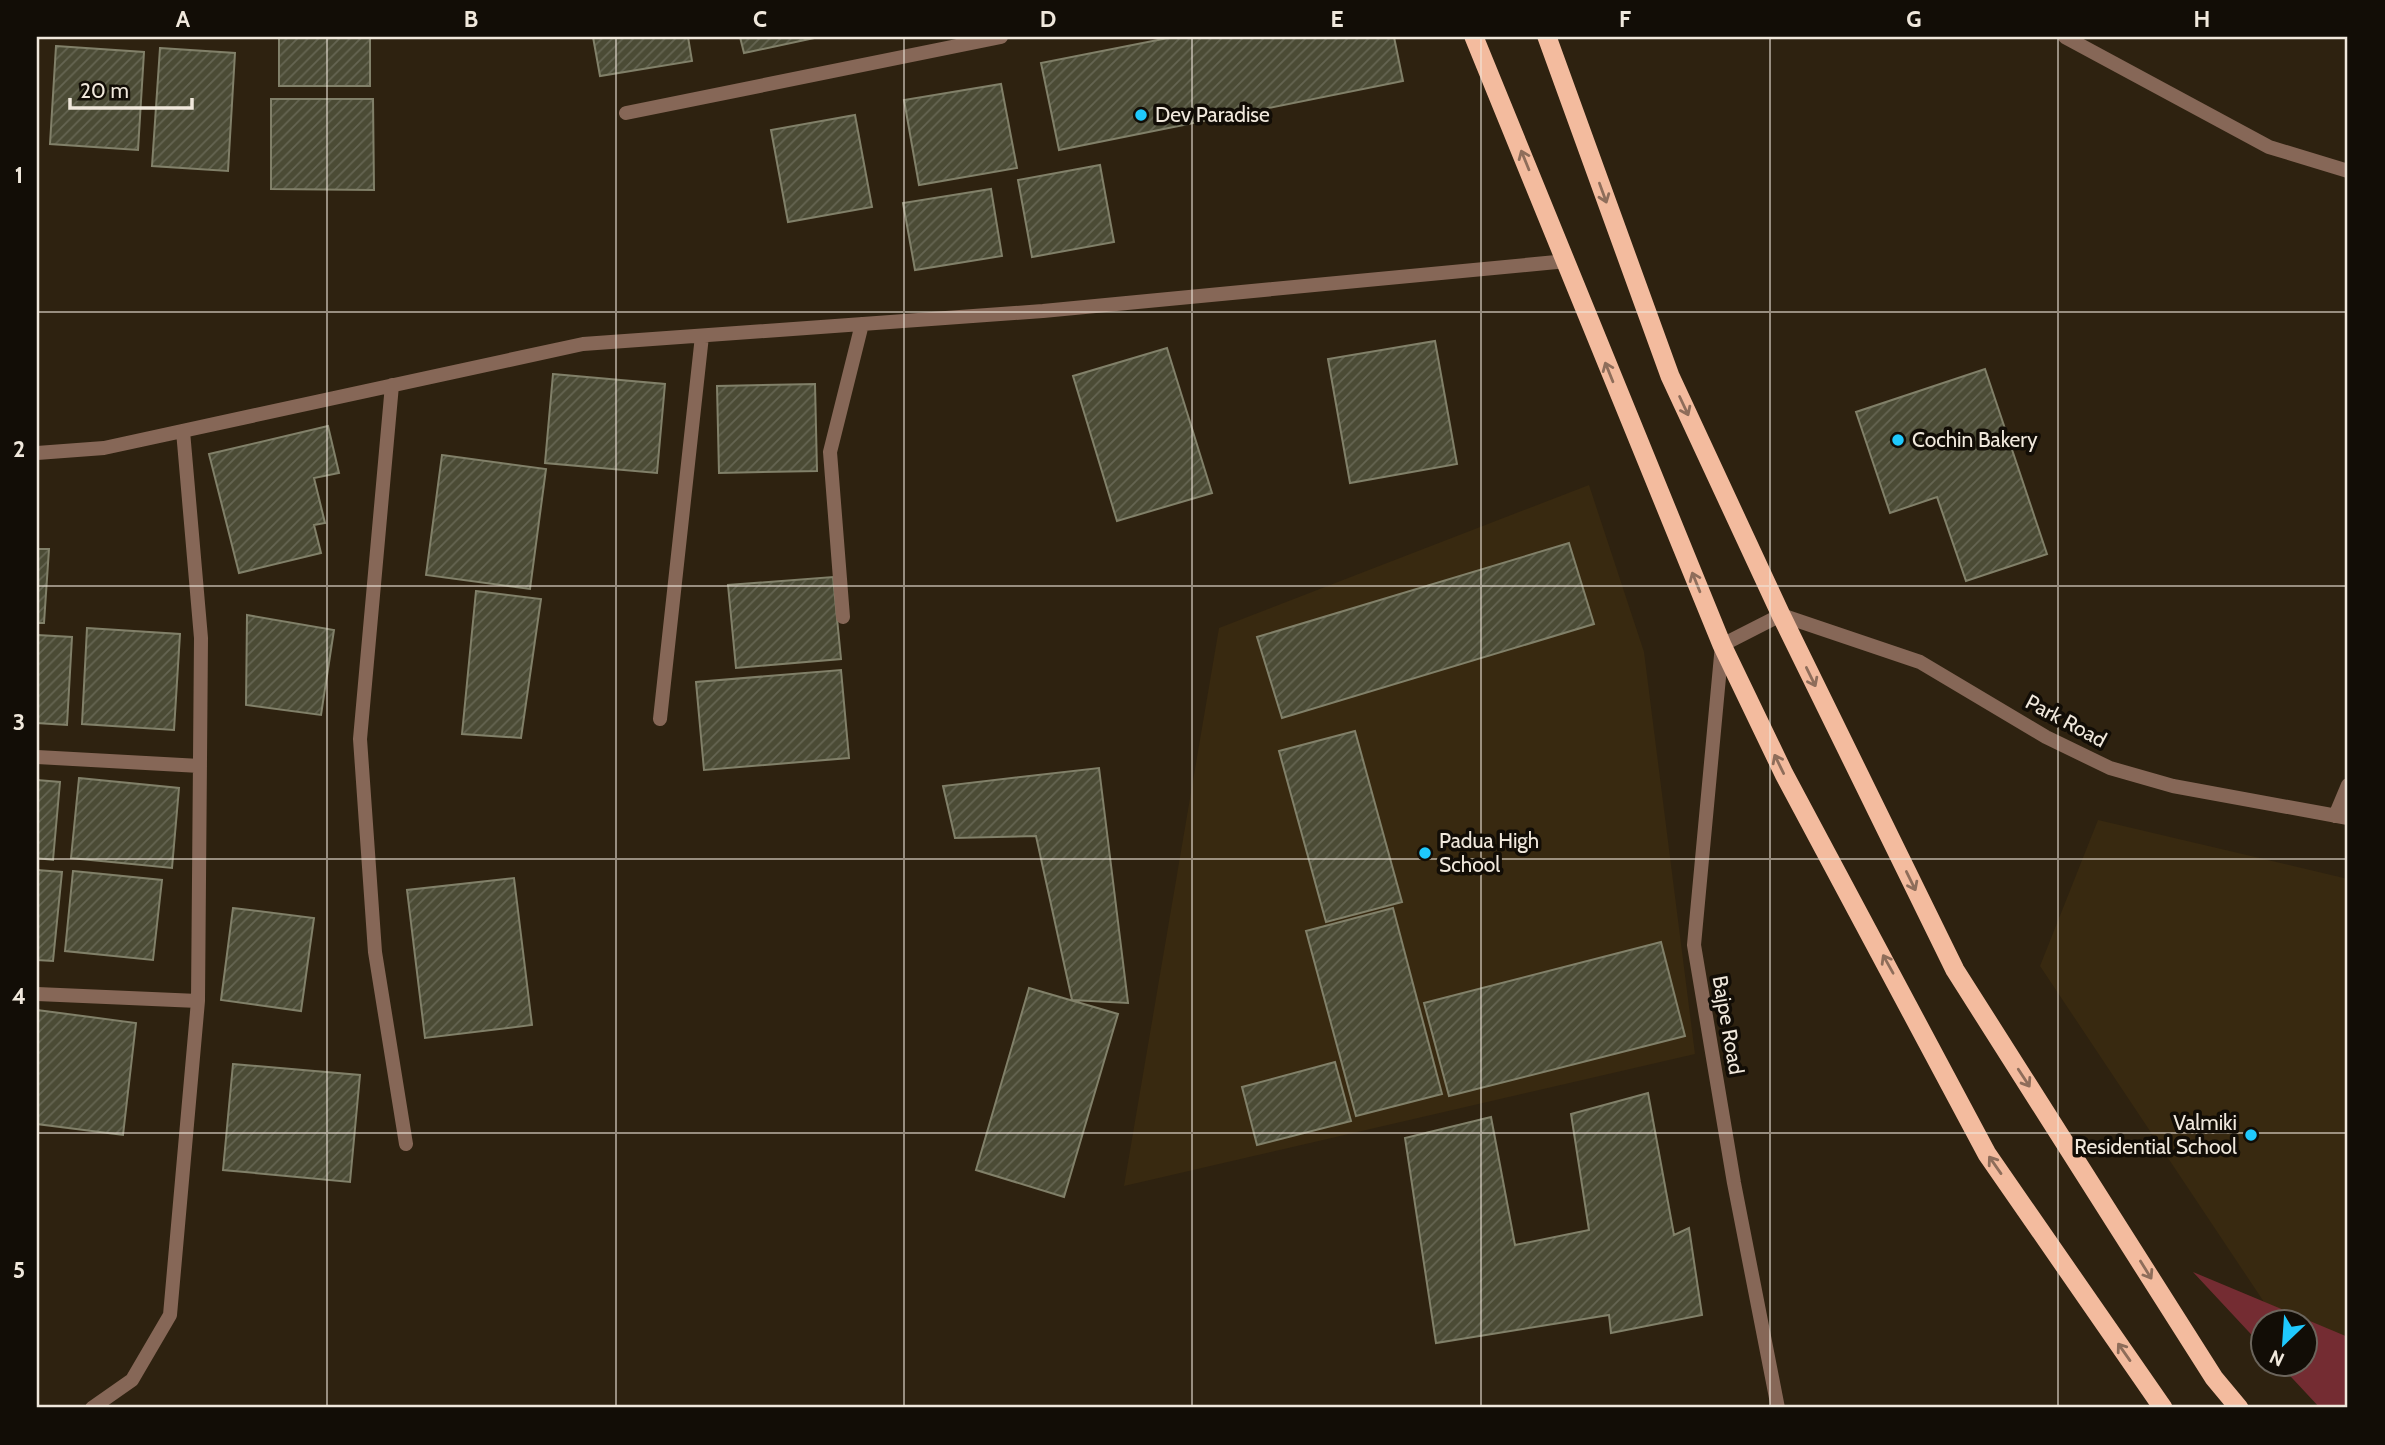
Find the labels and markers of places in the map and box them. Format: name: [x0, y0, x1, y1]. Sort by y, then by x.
place label: Dev Paradise: [1155, 102, 1270, 127]
marker: Dev Paradise: [1133, 107, 1149, 123]
place label: Cochin Bakery: [1912, 427, 2038, 452]
marker: Cochin Bakery: [1890, 432, 1906, 448]
place label: Padua High School: [1439, 828, 1539, 877]
marker: Padua High School: [1417, 845, 1433, 861]
place label: Valmiki Residential School: [2074, 1110, 2237, 1159]
marker: Valmiki Residential School: [2243, 1127, 2259, 1143]

